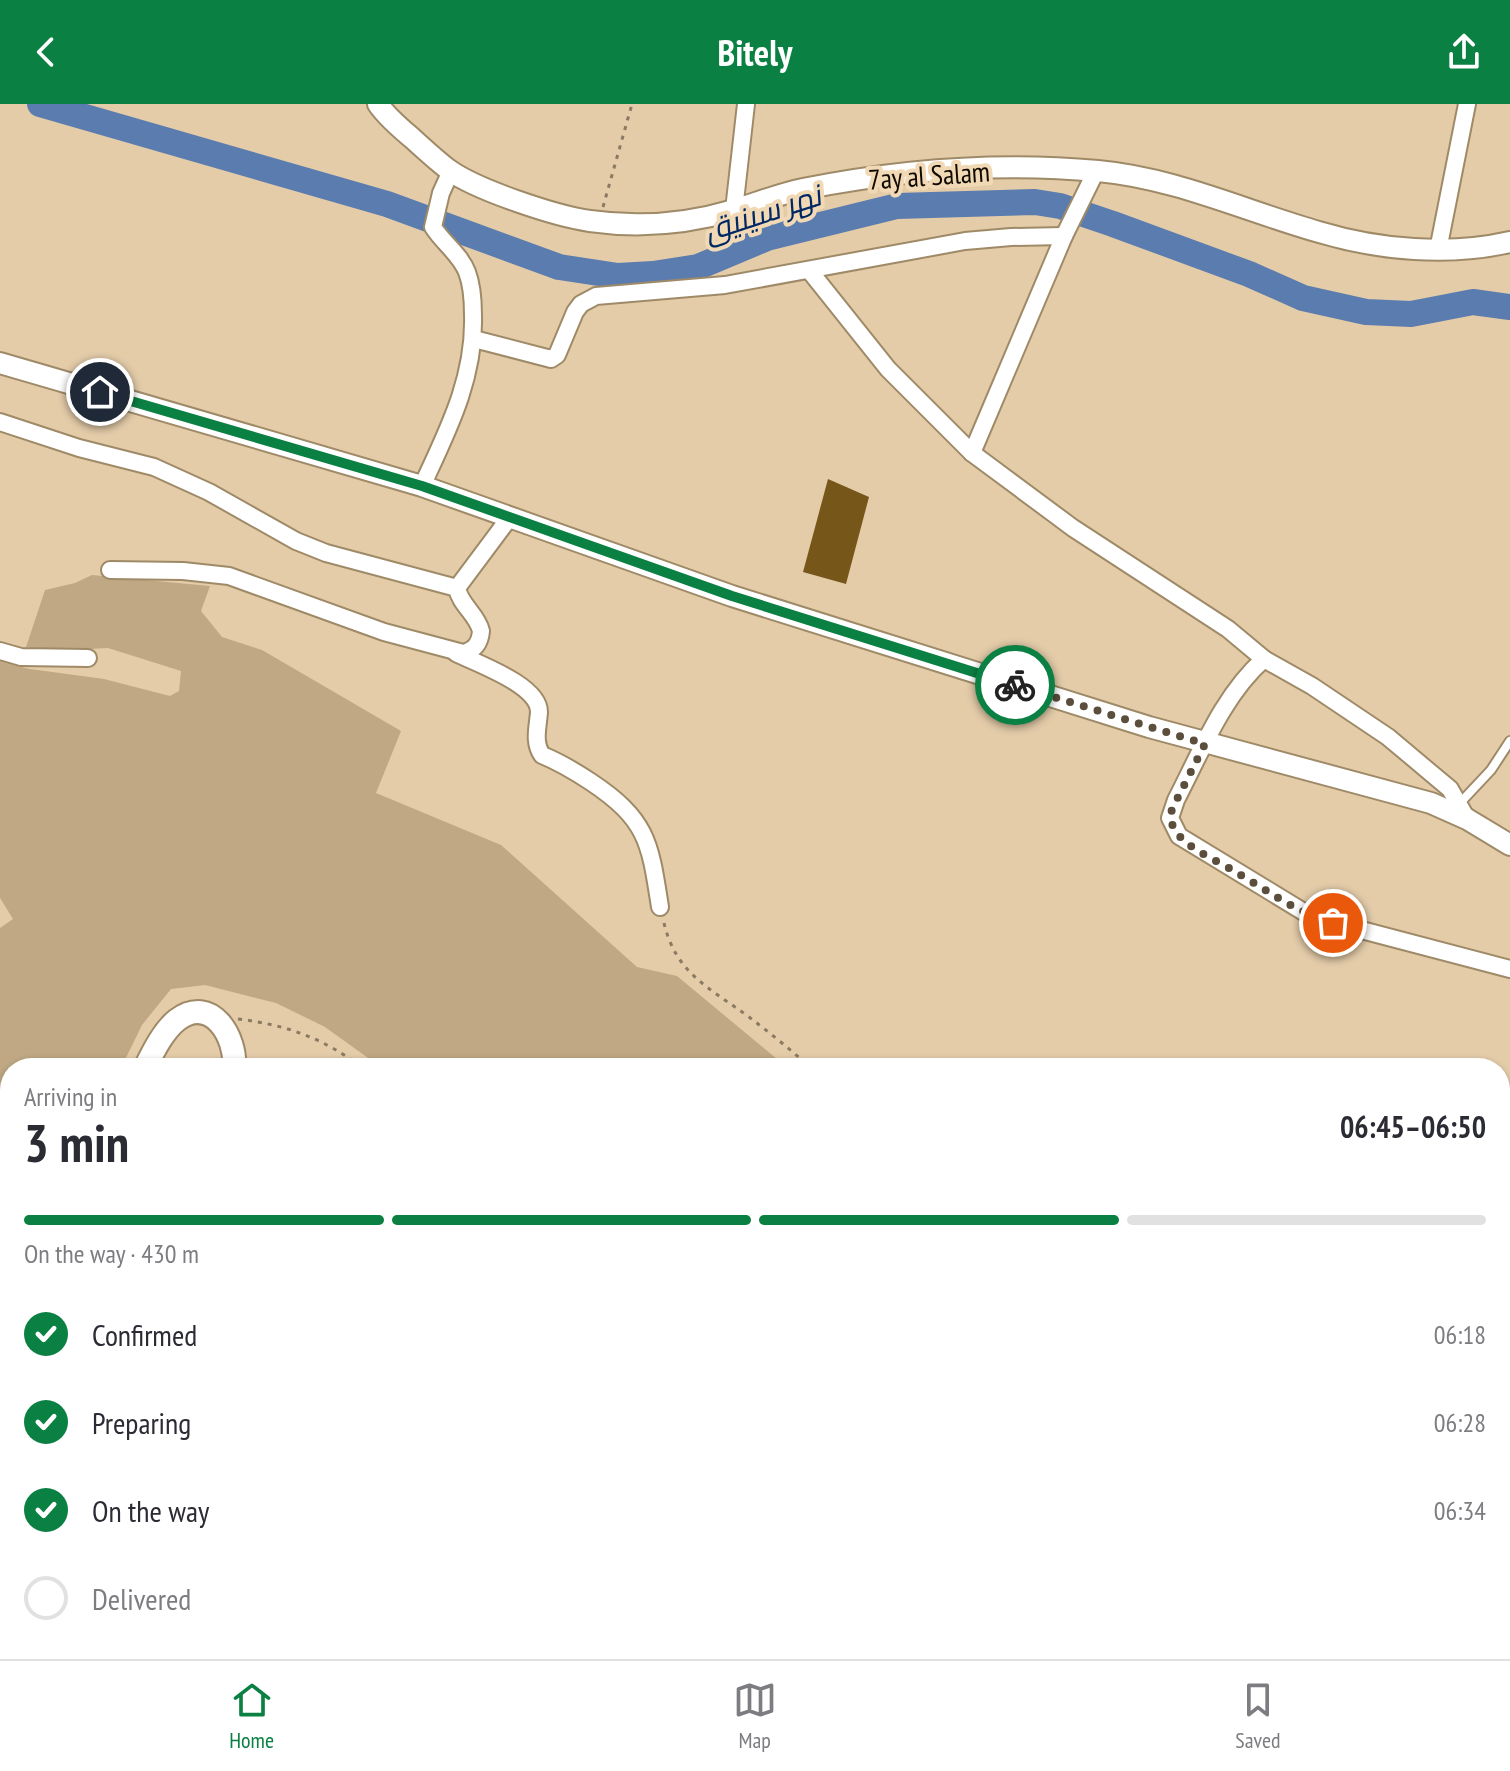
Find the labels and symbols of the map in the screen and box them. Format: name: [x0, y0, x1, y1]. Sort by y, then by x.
street label: 7ay al Salam: [867, 152, 991, 198]
water label: نهر سينيق: [698, 174, 829, 249]
pin: [66, 358, 134, 426]
courier: [975, 645, 1055, 725]
pin: [1299, 889, 1367, 957]

